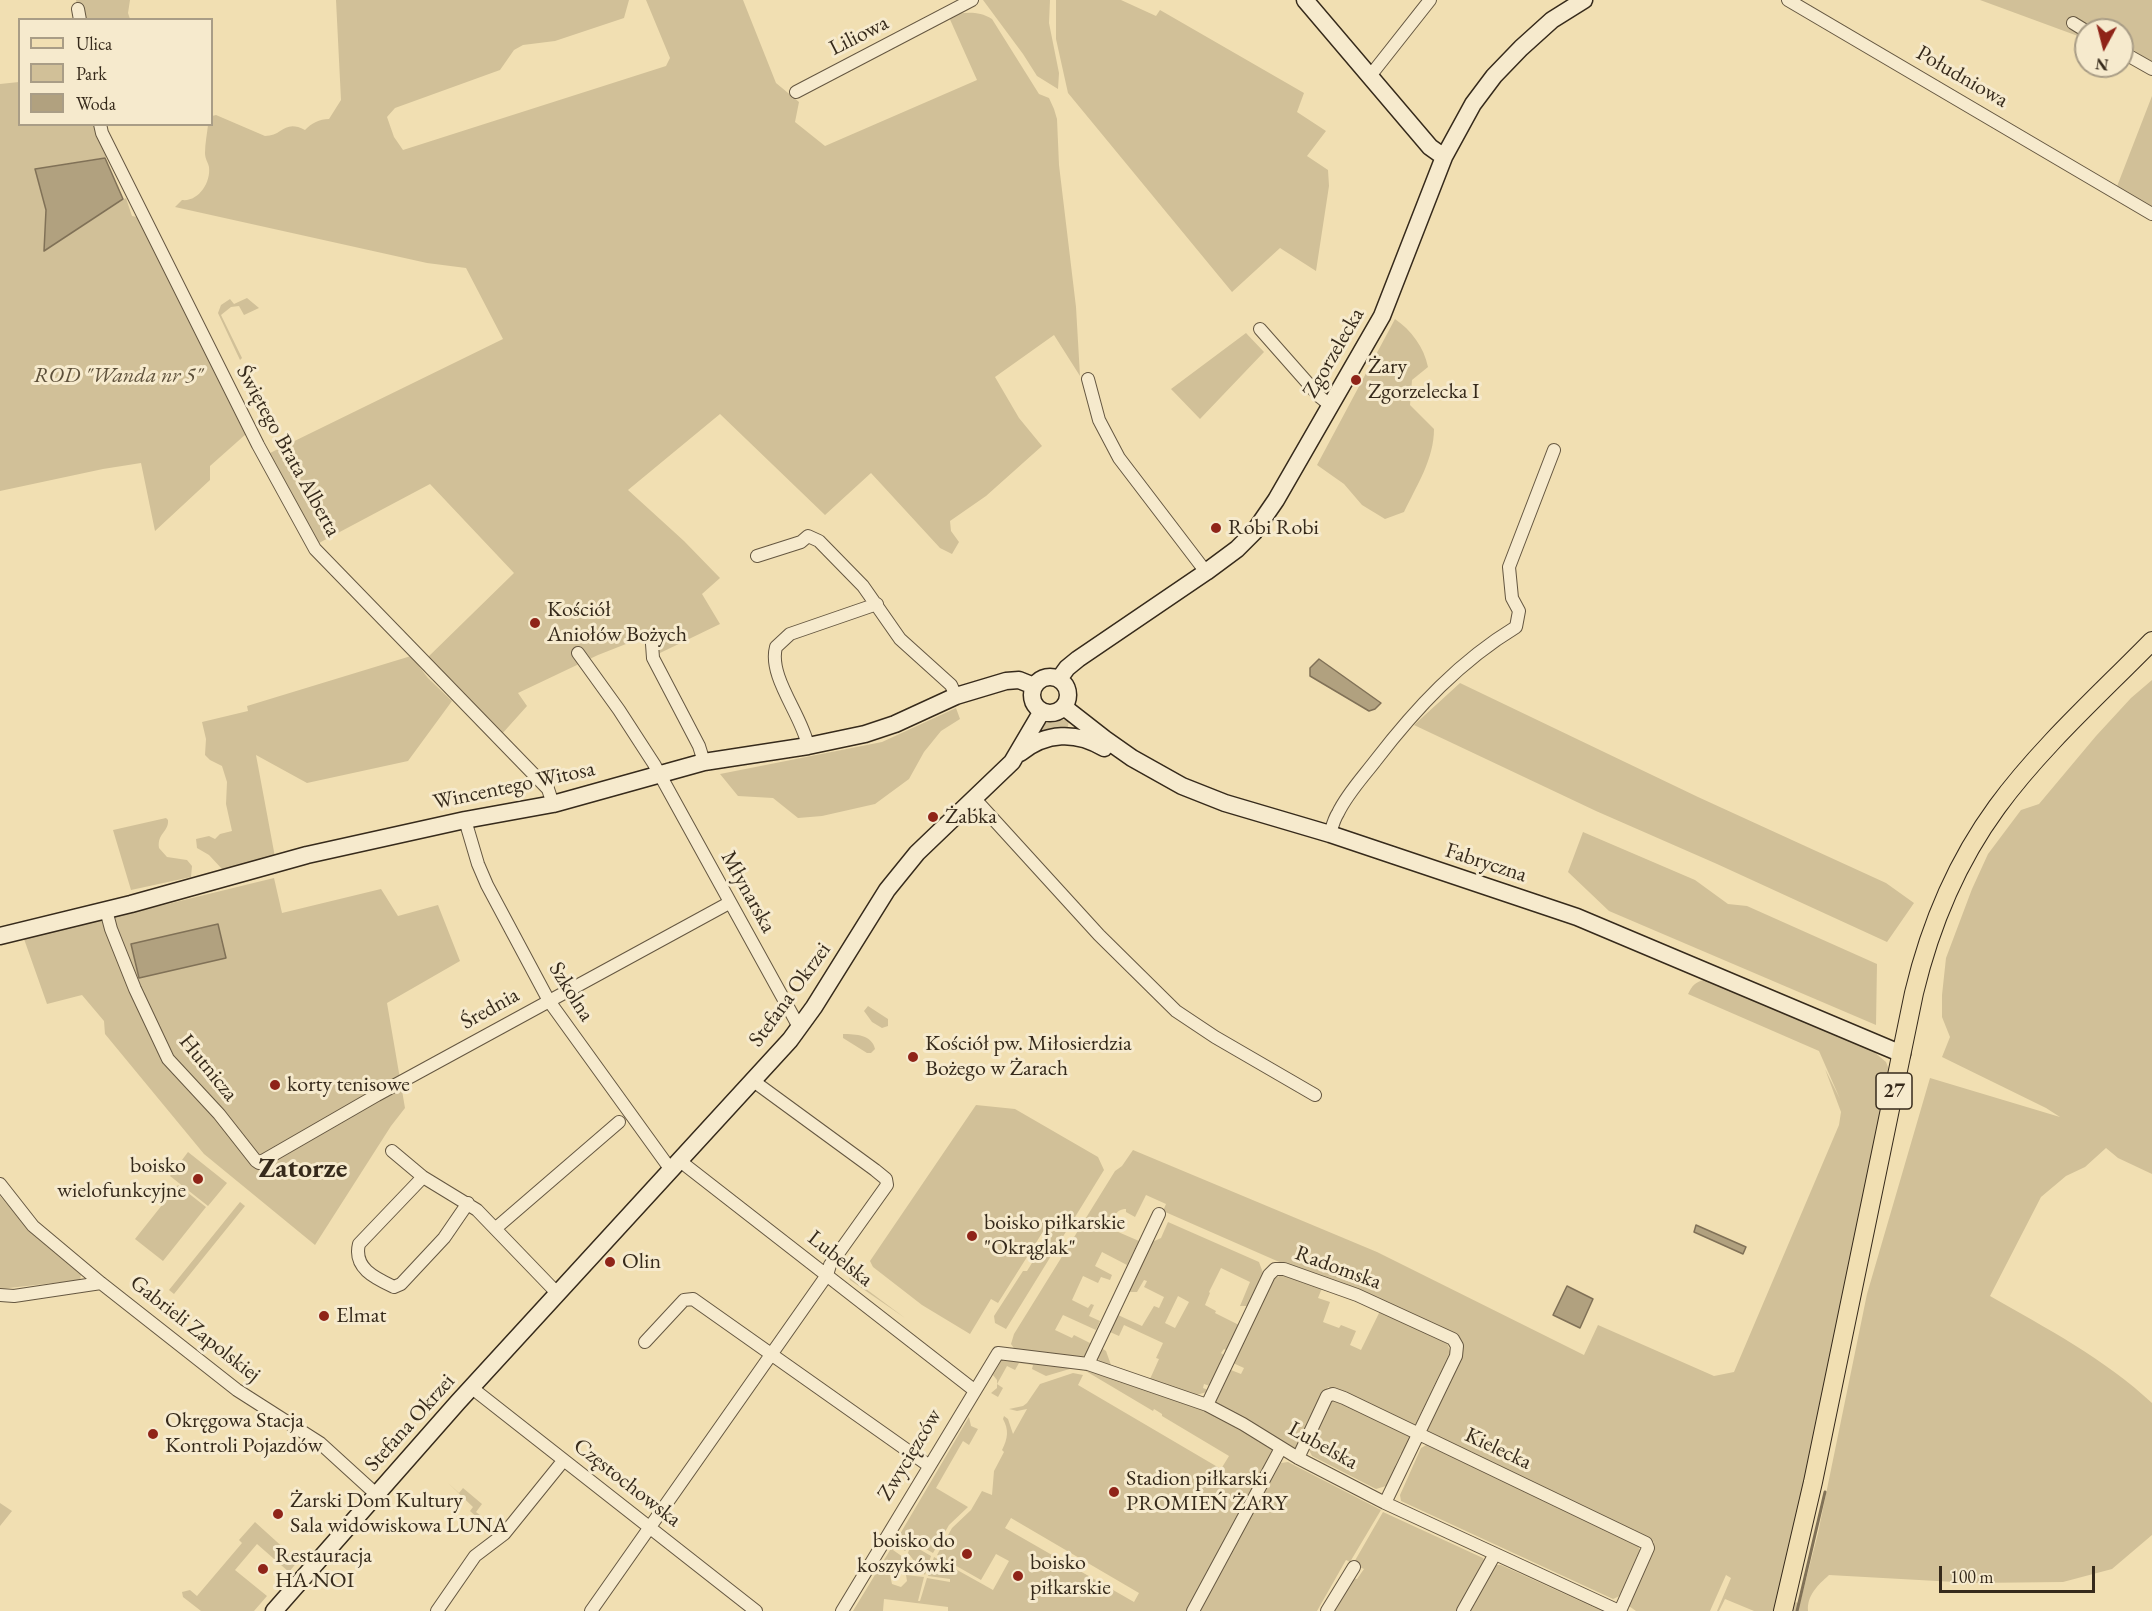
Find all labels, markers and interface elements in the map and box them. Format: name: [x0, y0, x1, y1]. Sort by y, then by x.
street label: Liliowa: [825, 10, 893, 62]
legend: [18, 18, 213, 126]
north arrow: [2074, 18, 2134, 78]
text: Ulica: [76, 32, 112, 55]
street label: Południowa: [1911, 40, 2013, 114]
text: N: [2094, 53, 2110, 76]
text: Park: [76, 62, 107, 85]
text: Woda: [76, 92, 116, 115]
street label: Zgorzelecka: [1298, 303, 1370, 403]
place label: Żary Zgorzelecka I: [1368, 354, 1480, 406]
street label: Świętego Brata Alberta: [230, 361, 346, 541]
park label: ROD "Wanda nr 5": [33, 363, 203, 389]
marker: Żary Zgorzelecka I: [1349, 373, 1363, 387]
place label: Robi Robi: [1228, 515, 1319, 541]
marker: Robi Robi: [1209, 521, 1223, 535]
place label: Kościół Aniołów Bożych: [547, 597, 687, 648]
marker: Kościół Aniołów Bożych: [528, 616, 542, 630]
street label: Wincentego Witosa: [431, 756, 597, 816]
place label: Żabka: [945, 804, 997, 830]
marker: Żabka: [926, 810, 940, 824]
street label: Fabryczna: [1442, 837, 1530, 889]
street label: Młynarska: [715, 846, 781, 938]
street label: Stefana Okrzei: [743, 938, 837, 1052]
street label: Szkolna: [543, 957, 599, 1027]
street label: Średnia: [456, 982, 524, 1036]
street label: Hutnicza: [173, 1029, 243, 1107]
place label: Kościół pw. Miłosierdzia Bożego w Żarach: [925, 1031, 1132, 1082]
marker: Kościół pw. Miłosierdzia Bożego w Żarach: [906, 1050, 920, 1064]
place label: korty tenisowe: [287, 1072, 410, 1098]
road number: 27: [1876, 1073, 1912, 1109]
marker: korty tenisowe: [268, 1078, 282, 1092]
district label: Zatorze: [258, 1152, 348, 1186]
place label: boisko wielofunkcyjne: [57, 1153, 186, 1204]
marker: boisko wielofunkcyjne: [191, 1172, 205, 1186]
place label: boisko piłkarskie "Okrąglak": [984, 1210, 1125, 1262]
street label: Lubelska: [802, 1225, 878, 1293]
marker: boisko piłkarskie "Okrąglak": [965, 1229, 979, 1243]
street label: Radomska: [1291, 1240, 1385, 1296]
place label: Olin: [622, 1249, 661, 1275]
marker: Olin: [603, 1255, 617, 1269]
street label: Gabrieli Zapolskiej: [125, 1270, 265, 1388]
place label: Elmat: [336, 1303, 386, 1329]
marker: Elmat: [317, 1309, 331, 1323]
street label: Stefana Okrzei: [359, 1369, 461, 1477]
street label: Zwycięzców: [872, 1404, 948, 1506]
place label: Okręgowa Stacja Kontroli Pojazdów: [165, 1408, 323, 1460]
street label: Lubelska: [1283, 1416, 1363, 1476]
street label: Kielecka: [1460, 1422, 1536, 1476]
marker: Okręgowa Stacja Kontroli Pojazdów: [146, 1427, 160, 1441]
street label: Częstochowska: [568, 1433, 686, 1533]
place label: Stadion piłkarski PROMIEŃ ŻARY: [1126, 1466, 1287, 1518]
marker: Stadion piłkarski PROMIEŃ ŻARY: [1107, 1485, 1121, 1499]
place label: Żarski Dom Kultury Sala widowiskowa LUNA: [290, 1488, 508, 1540]
marker: Żarski Dom Kultury Sala widowiskowa LUNA: [271, 1507, 285, 1521]
place label: boisko do koszykówki: [857, 1528, 955, 1580]
place label: Restauracja HA NOI: [275, 1543, 372, 1594]
marker: boisko do koszykówki: [960, 1547, 974, 1561]
place label: boisko piłkarskie: [1030, 1550, 1111, 1602]
scale bar: [1942, 1554, 2098, 1592]
marker: Restauracja HA NOI: [256, 1562, 270, 1576]
text: 100 m: [1950, 1565, 1994, 1588]
marker: boisko piłkarskie: [1011, 1569, 1025, 1583]

